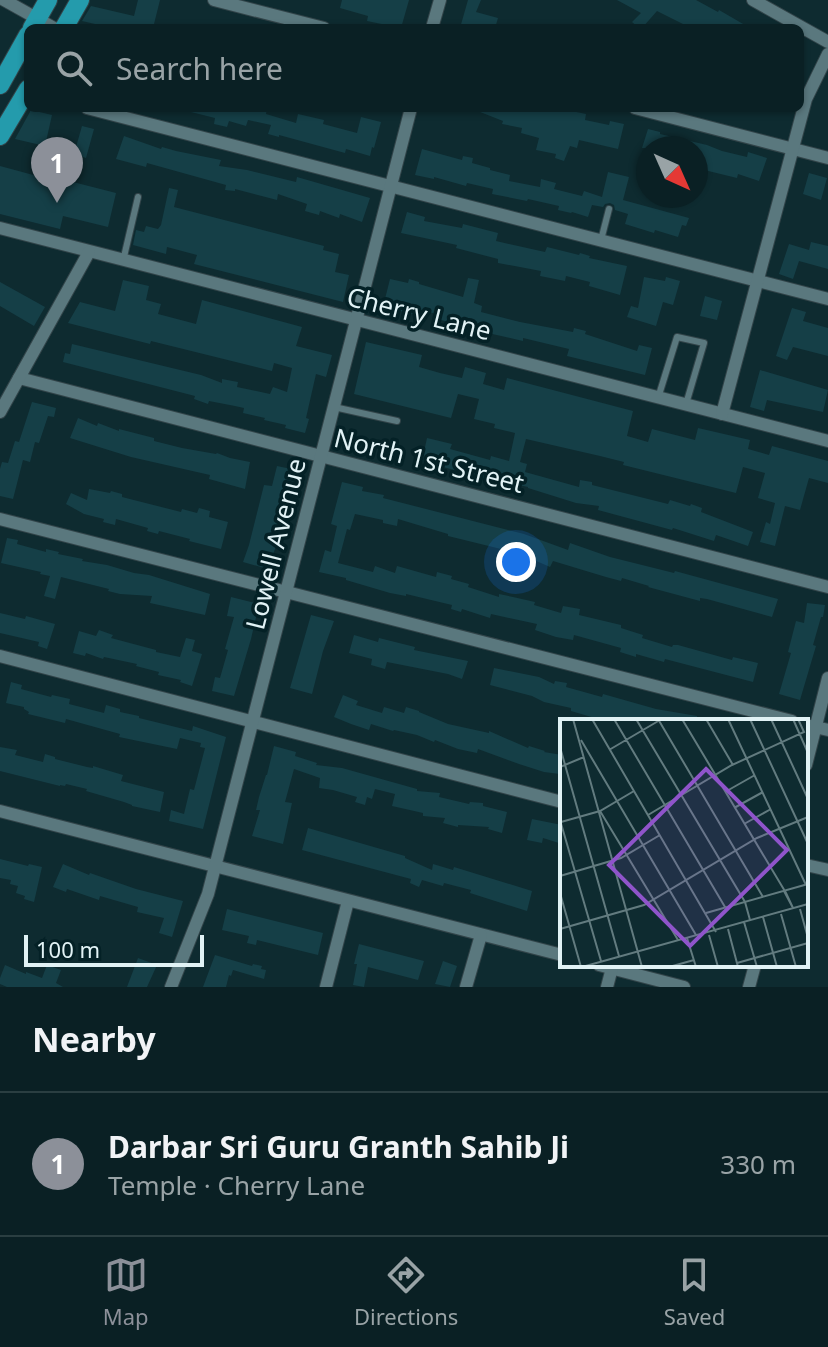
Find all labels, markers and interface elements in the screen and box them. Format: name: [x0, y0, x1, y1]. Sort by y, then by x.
search box: [24, 24, 804, 112]
icon: search: [52, 46, 96, 90]
text: Search here: [116, 48, 283, 89]
north arrow: [636, 136, 708, 208]
pin: 1: [31, 137, 83, 203]
street label: Cherry Lane: [343, 278, 495, 348]
street label: North 1st Street: [331, 419, 528, 501]
street label: Lowell Avenue: [236, 454, 314, 633]
your location: [496, 542, 536, 582]
inset map: [560, 719, 808, 967]
scale bar: [24, 931, 204, 967]
text: 100 m: [36, 934, 100, 964]
text: Nearby: [32, 1016, 156, 1062]
text: Darbar Sri Guru Granth Sahib Ji: [108, 1126, 569, 1167]
text: 1: [51, 1146, 65, 1182]
text: 330 m: [720, 1146, 796, 1182]
text: Temple · Cherry Lane: [108, 1167, 365, 1203]
tab: Map: [103, 1253, 149, 1331]
tab: Directions: [354, 1253, 458, 1331]
tab: Saved: [664, 1253, 725, 1331]

